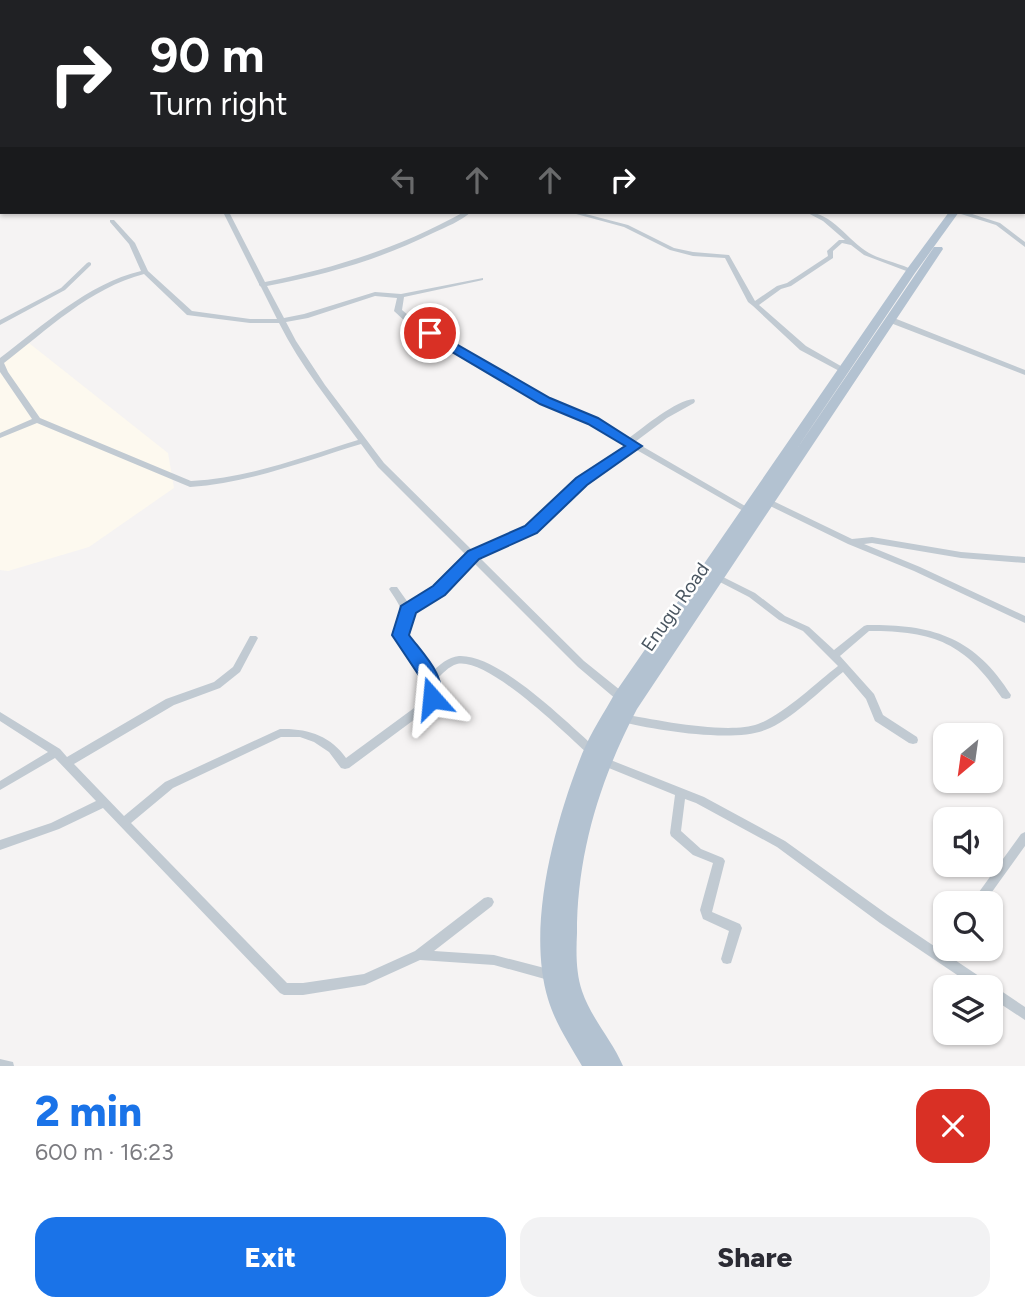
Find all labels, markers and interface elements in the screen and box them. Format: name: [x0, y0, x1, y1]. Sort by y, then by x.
text: 90 m: [150, 25, 265, 84]
icon: right: [35, 28, 126, 119]
text: Turn right: [150, 85, 288, 123]
icon: left: [385, 161, 423, 199]
icon: ahead: [458, 161, 496, 199]
icon: ahead: [531, 161, 569, 199]
icon: right: [604, 161, 642, 199]
pin: [400, 303, 460, 363]
icon: arrive: [411, 314, 449, 352]
street label: Enugu Road: [636, 558, 714, 656]
position arrow: [395, 661, 469, 735]
north arrow: [933, 723, 1003, 793]
map controls: [933, 723, 1003, 1045]
button: sound: [933, 807, 1003, 877]
button: search: [933, 891, 1003, 961]
button: layers: [933, 975, 1003, 1045]
text: 2 min: [35, 1086, 142, 1137]
button: close: [916, 1089, 990, 1163]
text: 600 m · 16:23: [35, 1138, 174, 1166]
button: Exit: [35, 1217, 506, 1297]
button: Share: [520, 1217, 990, 1297]

